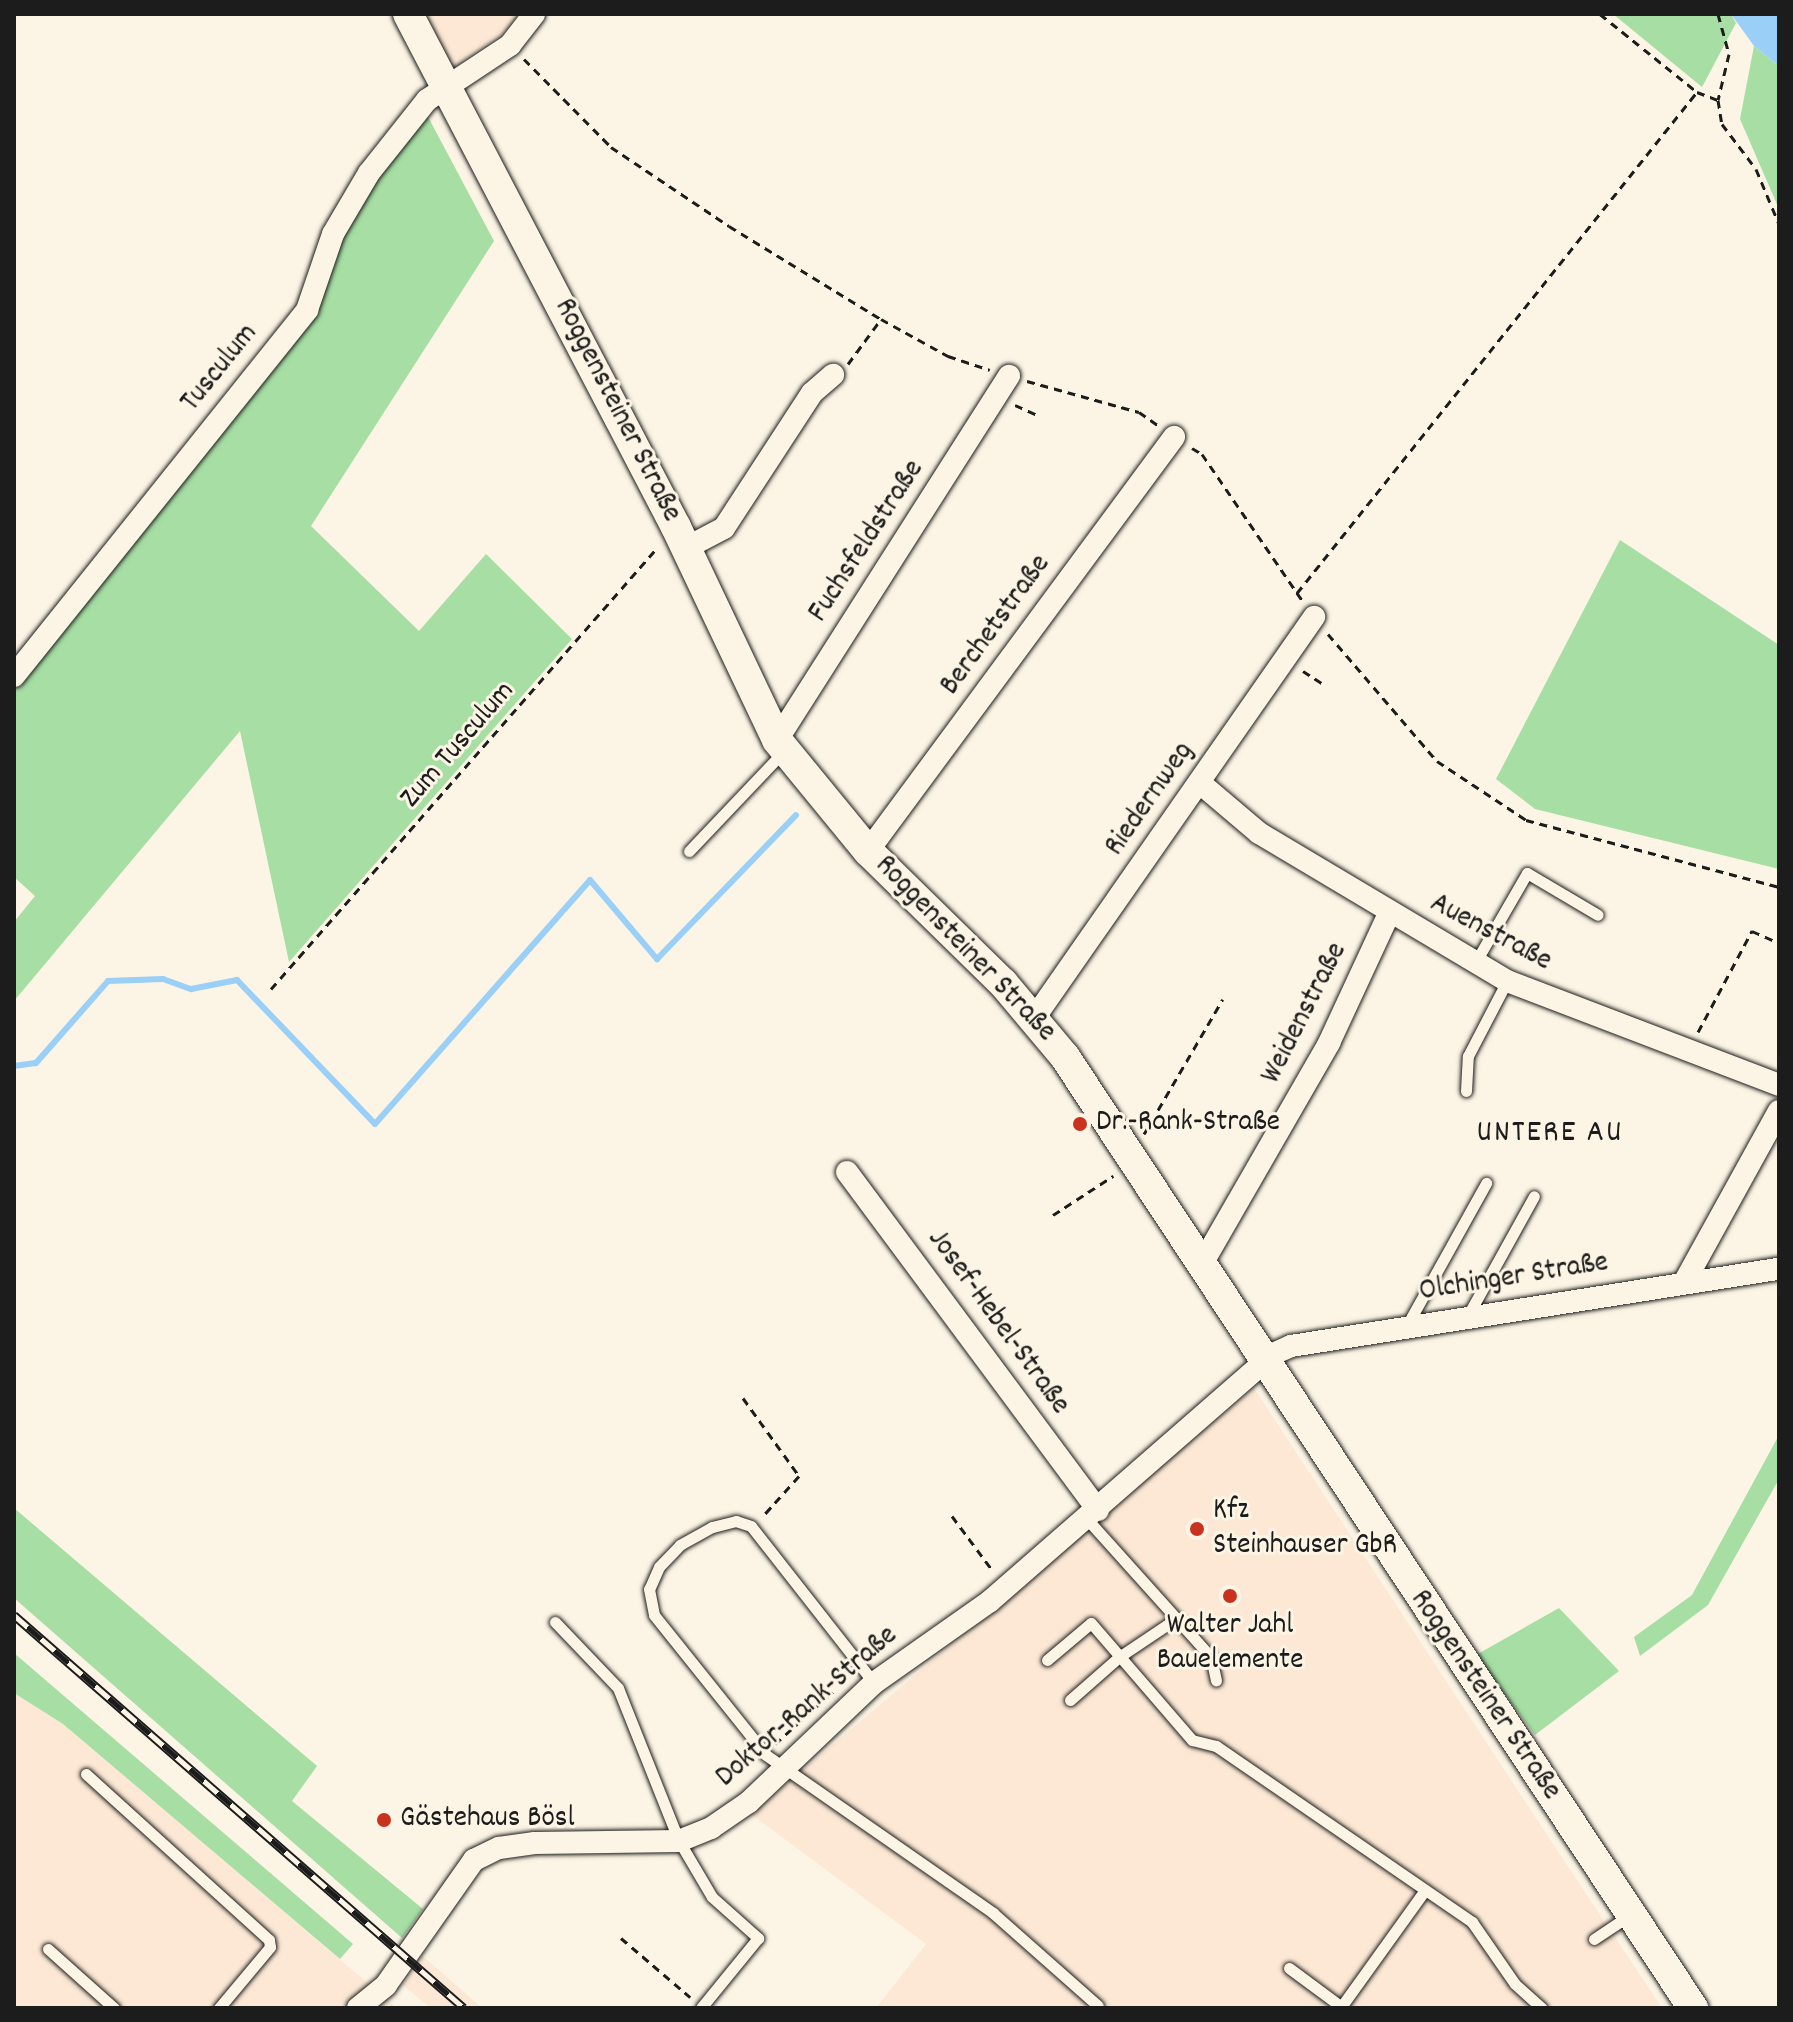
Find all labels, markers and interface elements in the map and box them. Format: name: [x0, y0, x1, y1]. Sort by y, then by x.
street label: Roggensteiner Straße: [544, 293, 688, 529]
street label: Tusculum: [175, 318, 267, 420]
street label: Fuchsfeldstraße: [802, 454, 934, 630]
street label: Berchetstraße: [934, 549, 1060, 703]
street label: Zum Tusculum: [394, 675, 524, 817]
street label: Riedernweg: [1099, 736, 1203, 864]
street label: Roggensteiner Straße: [866, 849, 1062, 1051]
street label: Auenstraße: [1423, 887, 1557, 981]
street label: Weidenstraße: [1255, 937, 1357, 1091]
place label: Dr.-Rank-Straße: [1096, 1106, 1280, 1142]
marker: Dr.-Rank-Straße: [1071, 1115, 1089, 1133]
district label: UNTERE AU: [1477, 1115, 1623, 1153]
street label: Josef-Hebel-Straße: [918, 1223, 1076, 1423]
street label: Olchinger Straße: [1417, 1246, 1611, 1312]
place label: Kfz Steinhauser GbR: [1213, 1494, 1397, 1564]
marker: Kfz Steinhauser GbR: [1188, 1520, 1206, 1538]
street label: Roggensteiner Straße: [1400, 1584, 1568, 1808]
marker: Walter Jahl Bauelemente: [1221, 1587, 1239, 1605]
place label: Walter Jahl Bauelemente: [1157, 1609, 1303, 1680]
street label: Doktor-Rank-Straße: [710, 1619, 906, 1797]
place label: Gästehaus Bösl: [400, 1802, 575, 1838]
marker: Gästehaus Bösl: [375, 1811, 393, 1829]

